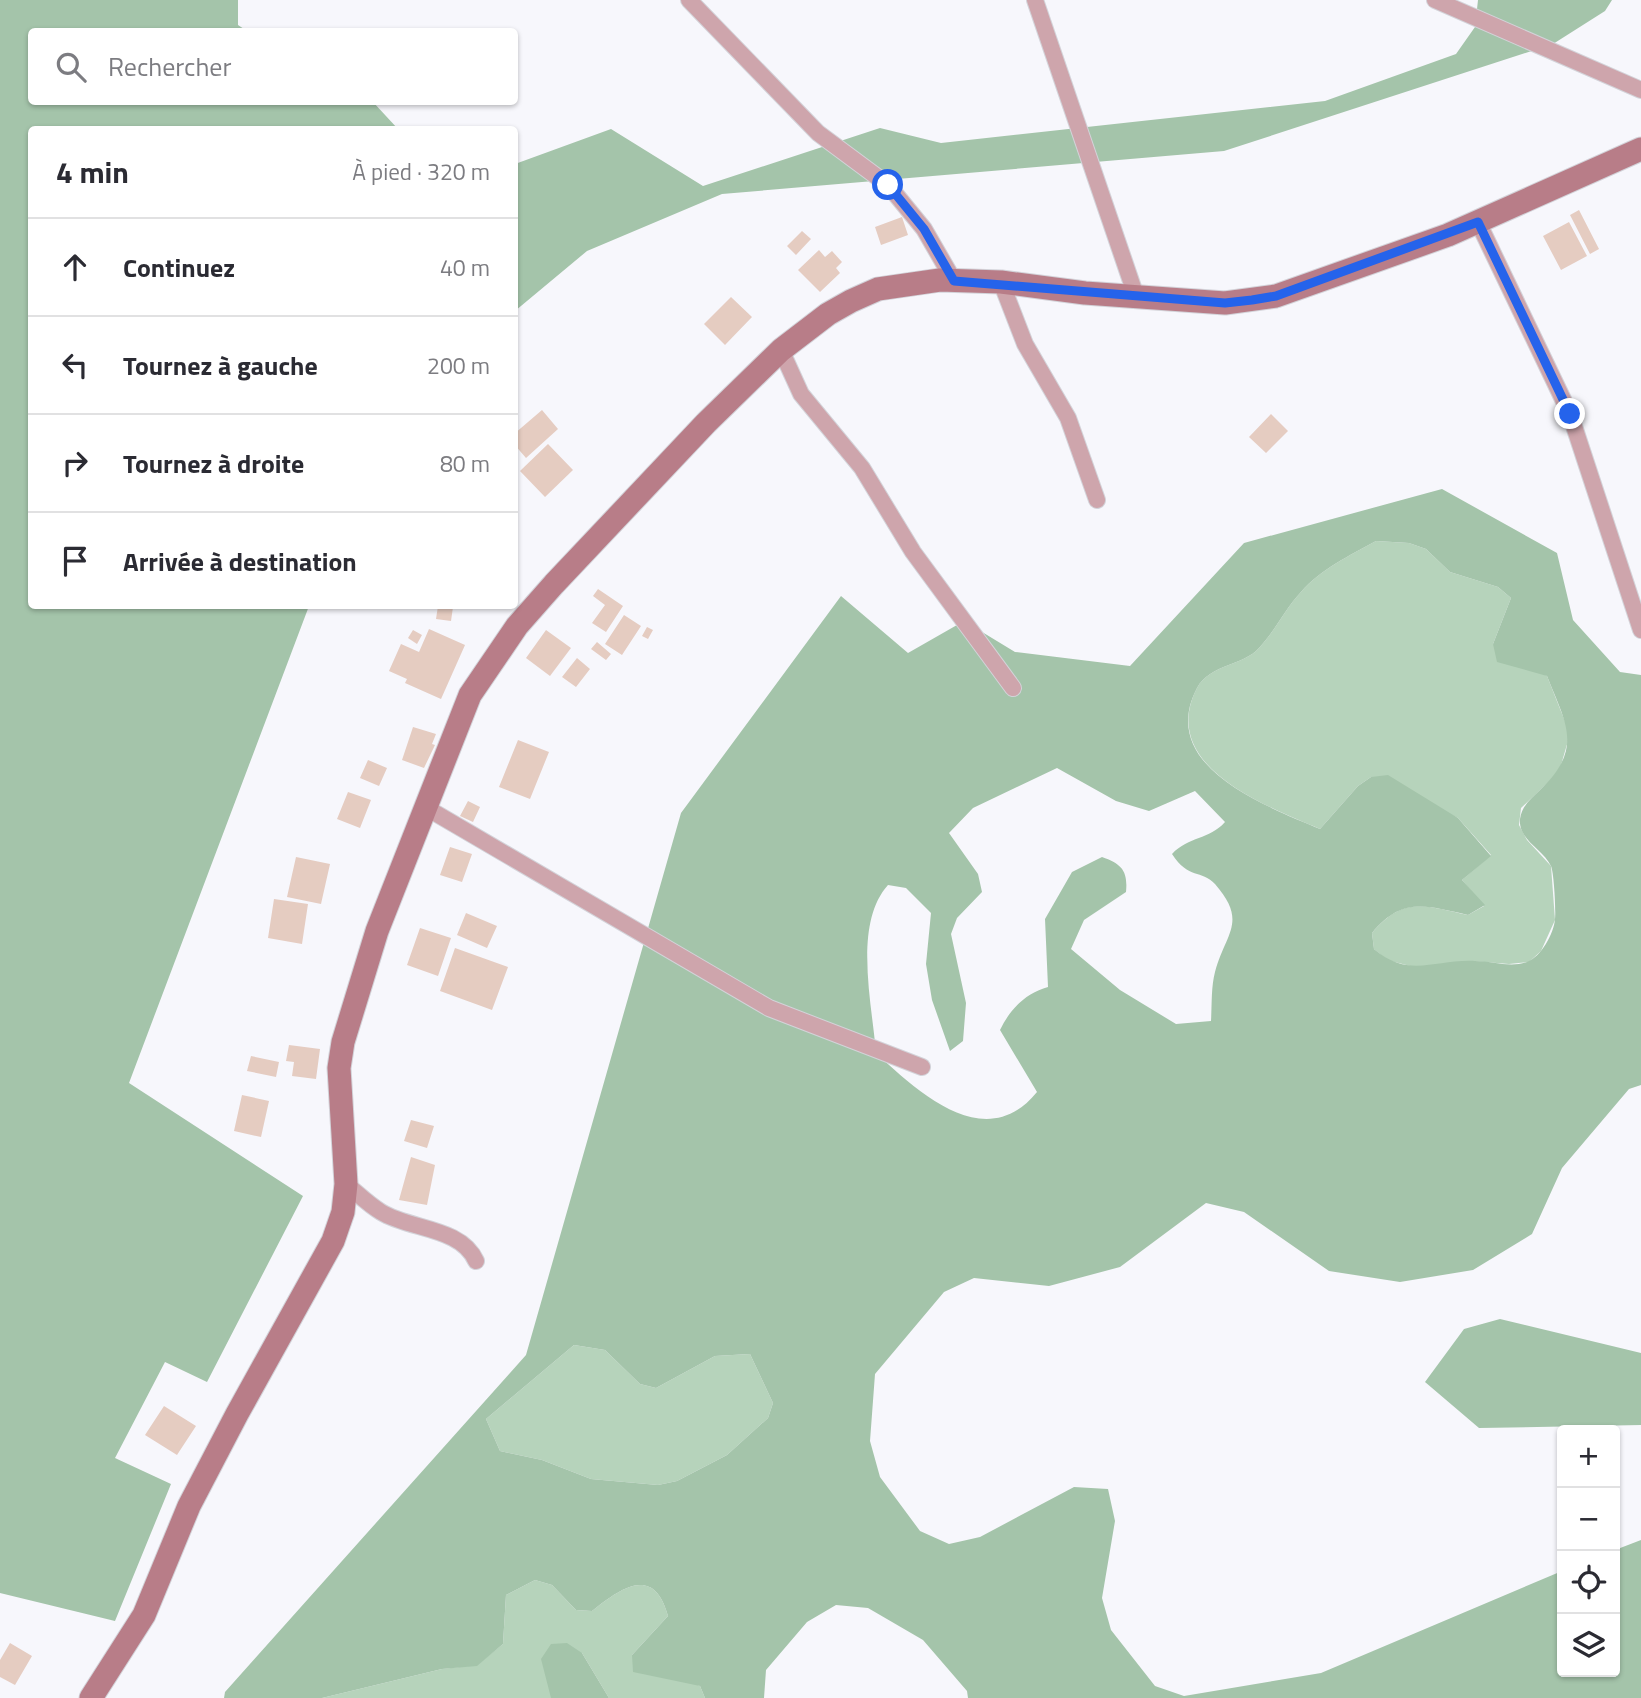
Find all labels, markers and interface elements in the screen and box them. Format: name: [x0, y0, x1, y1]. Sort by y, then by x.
search box: [28, 28, 518, 105]
text: Rechercher: [108, 47, 232, 86]
icon: search: [52, 48, 90, 86]
text: 4 min: [56, 149, 129, 195]
text: À pied · 320 m: [352, 154, 490, 189]
route start: [872, 169, 903, 200]
icon: ahead: [56, 248, 94, 286]
text: Continuez: [123, 248, 235, 287]
text: 40 m: [440, 250, 490, 285]
icon: left: [56, 346, 94, 384]
text: Tournez à gauche: [123, 346, 318, 385]
text: 200 m: [427, 348, 490, 383]
route end: [1554, 398, 1585, 429]
icon: right: [56, 444, 94, 482]
text: Tournez à droite: [123, 444, 304, 483]
text: 80 m: [440, 446, 490, 481]
icon: arrive: [56, 542, 94, 580]
text: Arrivée à destination: [123, 542, 357, 581]
map controls: [1557, 1425, 1620, 1677]
button: +: [1557, 1425, 1620, 1488]
button: −: [1557, 1488, 1620, 1551]
button: locate: [1557, 1551, 1620, 1614]
button: layers: [1557, 1614, 1620, 1677]

